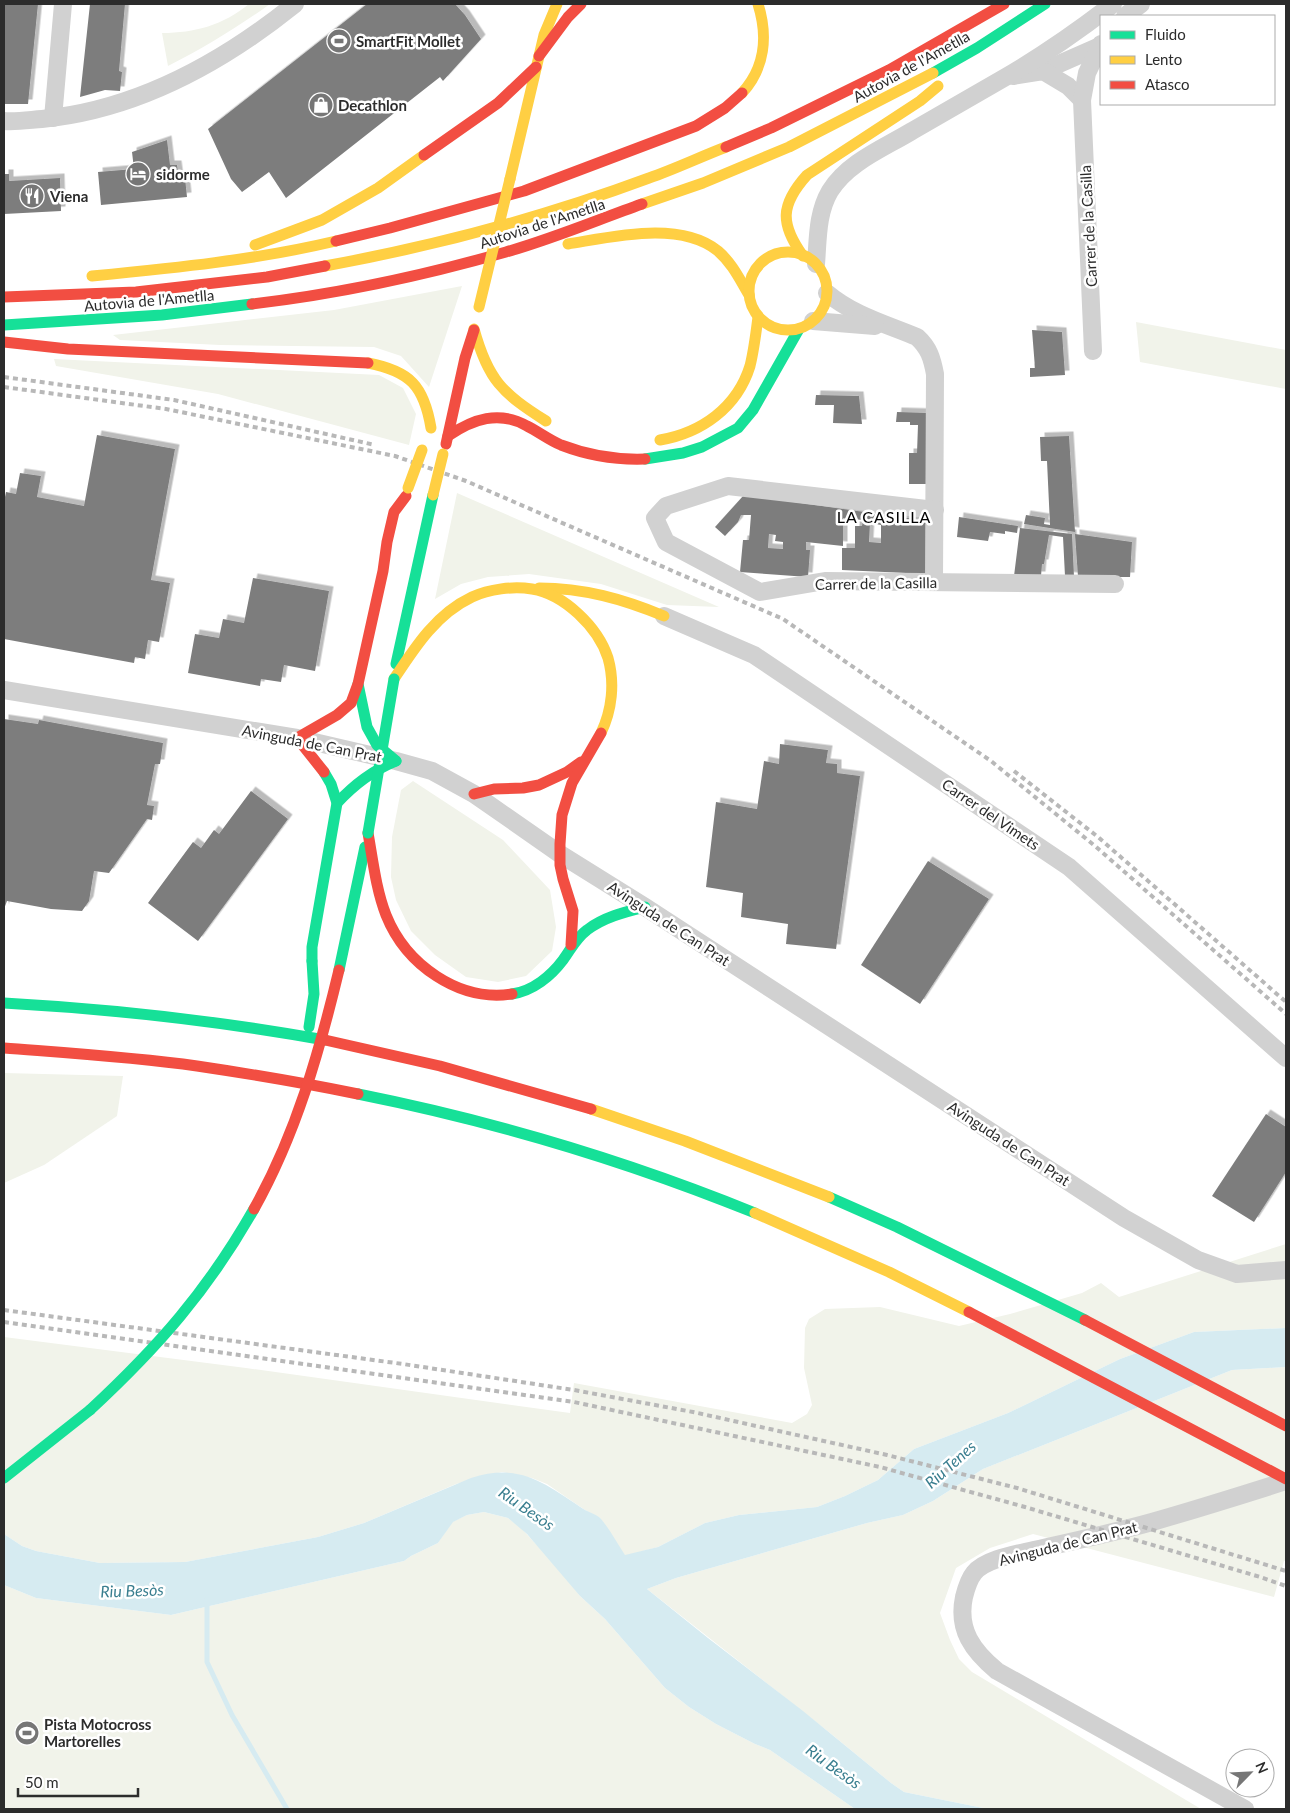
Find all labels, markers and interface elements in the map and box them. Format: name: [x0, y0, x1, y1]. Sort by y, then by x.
legend: [1100, 15, 1275, 105]
text: Fluido: [1145, 25, 1186, 43]
street label: Autovia de l'Ametlla: [849, 26, 973, 106]
sports icon: SmartFit Mollet: [326, 28, 352, 54]
place label: SmartFit Mollet: [356, 32, 461, 50]
text: Lento: [1145, 50, 1182, 68]
text: Atasco: [1145, 75, 1190, 93]
shop icon: Decathlon: [308, 92, 334, 118]
place label: Decathlon: [338, 96, 407, 114]
hotel icon: sidorme: [125, 161, 151, 187]
place label: sidorme: [156, 165, 210, 183]
street label: Carrer de la Casilla: [1076, 165, 1100, 287]
restaurant icon: Viena: [19, 183, 45, 209]
place label: Viena: [49, 187, 88, 205]
street label: Autovia de l'Ametlla: [477, 194, 607, 252]
street label: Autovia de l'Ametlla: [83, 285, 215, 315]
district label: LA CASILLA: [837, 507, 931, 526]
street label: Carrer de la Casilla: [815, 573, 937, 593]
street label: Avinguda de Can Prat: [241, 721, 384, 765]
street label: Carrer del Vimets: [939, 775, 1043, 853]
street label: Avinguda de Can Prat: [605, 877, 734, 970]
street label: Avinguda de Can Prat: [945, 1097, 1074, 1190]
water label: Riu Tenes: [921, 1436, 980, 1492]
water label: Riu Besòs: [496, 1482, 559, 1534]
street label: Avinguda de Can Prat: [997, 1517, 1140, 1569]
water label: Riu Besòs: [100, 1579, 165, 1601]
place label: Pista Motocross Martorelles: [44, 1715, 152, 1750]
sports icon: Pista Motocross Martorelles: [14, 1720, 40, 1746]
water label: Riu Besòs: [803, 1740, 866, 1793]
north arrow: [1225, 1748, 1275, 1798]
text: N: [1252, 1759, 1272, 1776]
scale bar: [18, 1766, 138, 1798]
text: 50 m: [25, 1773, 59, 1791]

